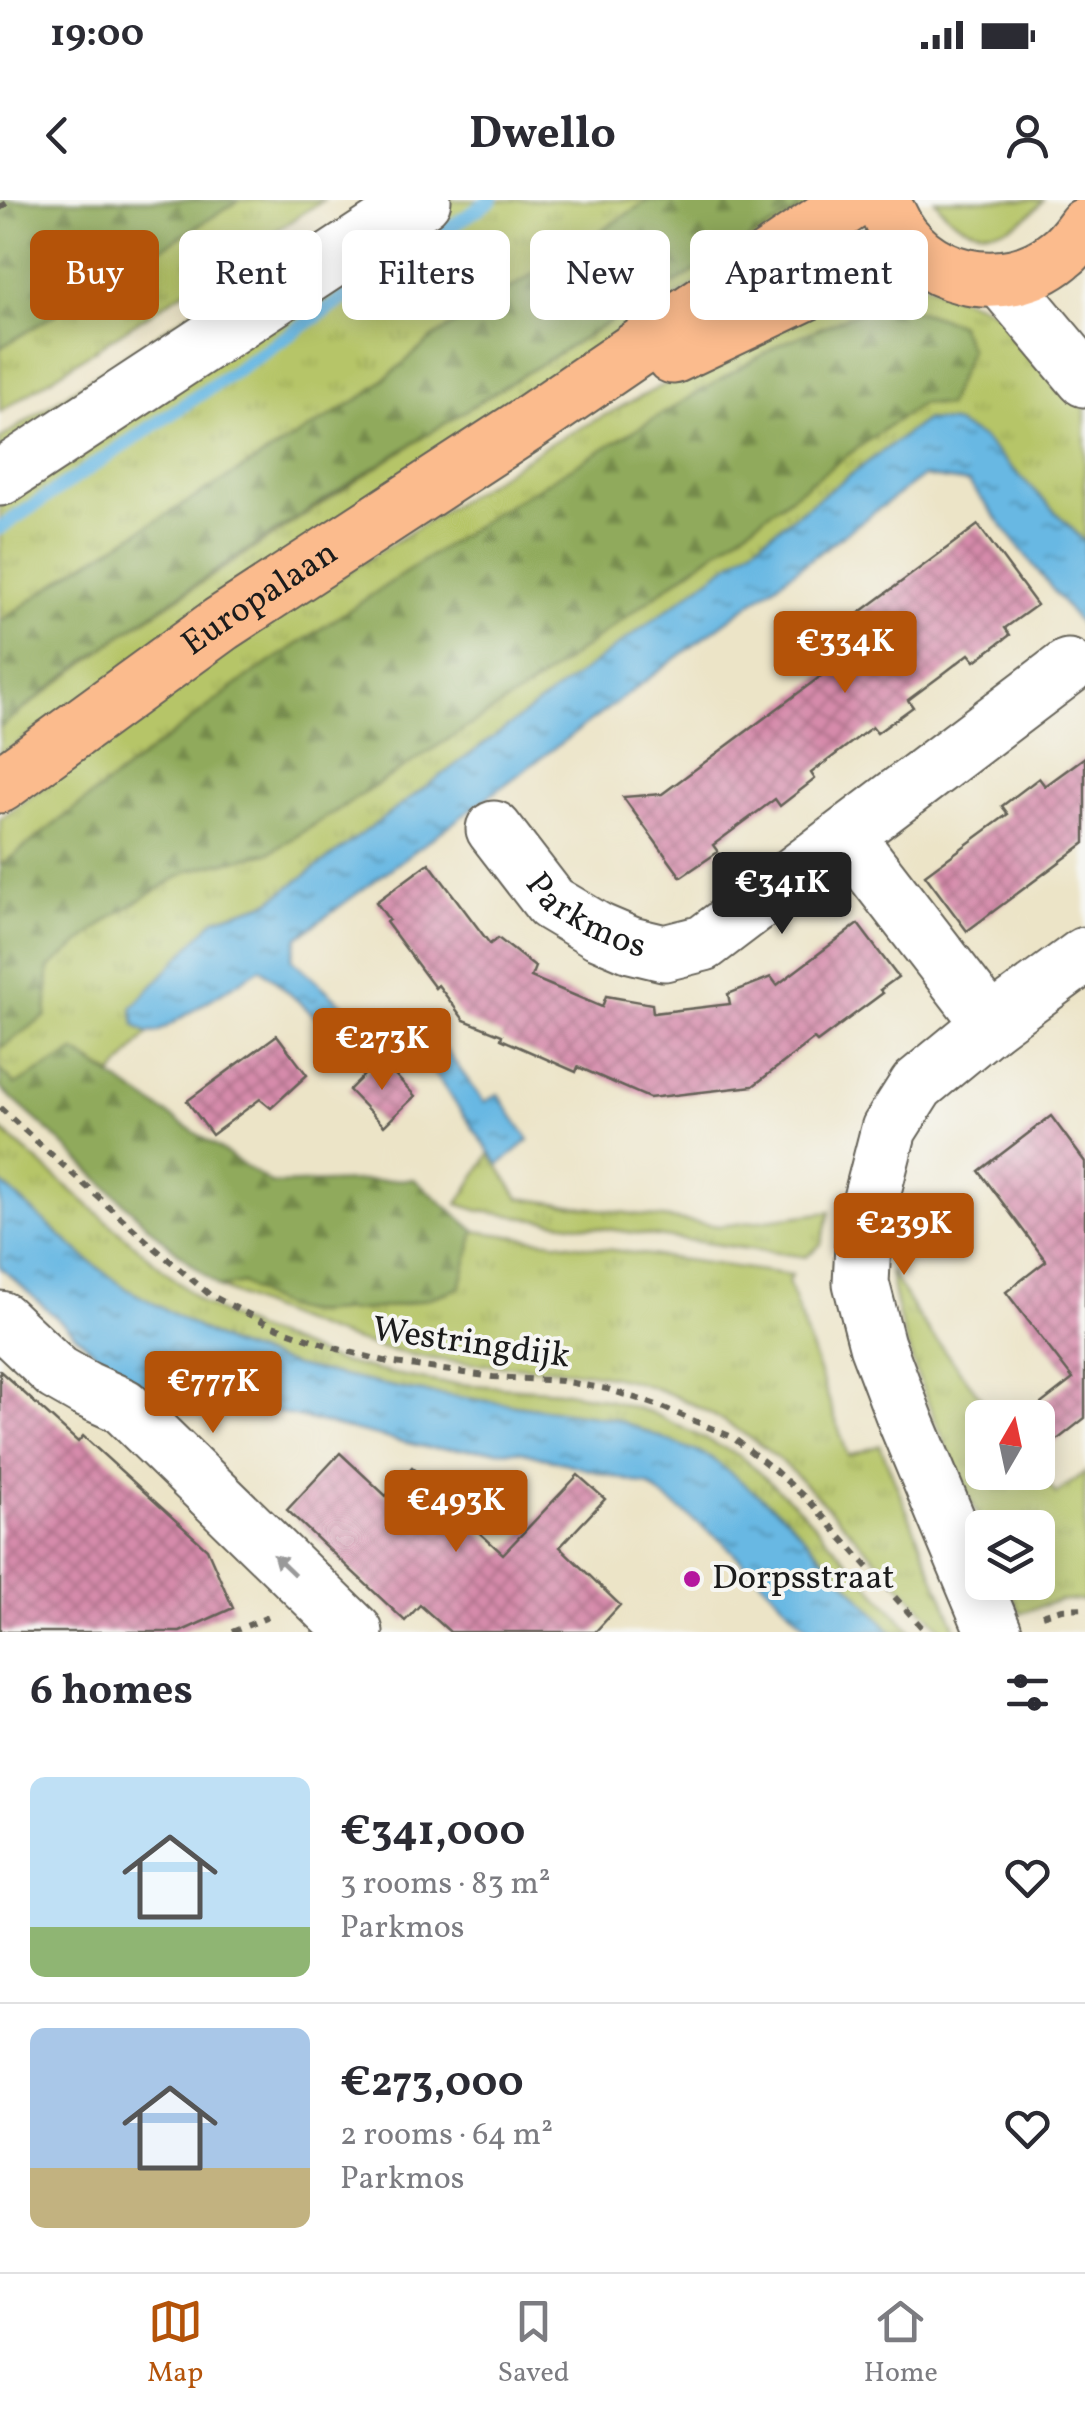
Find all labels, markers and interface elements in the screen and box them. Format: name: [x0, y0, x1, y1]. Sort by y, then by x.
text: 19:00: [50, 9, 144, 62]
text: Dwello: [469, 104, 616, 167]
icon: back: [30, 108, 85, 163]
icon: person: [1000, 108, 1055, 163]
chip: Buy: [30, 230, 159, 320]
chip: Rent: [179, 230, 322, 320]
chip: Filters: [342, 230, 510, 320]
chip: New: [530, 230, 670, 320]
chip: Apartment: [690, 230, 928, 320]
street label: Europalaan: [173, 530, 348, 668]
pin: €334K: [775, 611, 915, 696]
text: €334K: [796, 621, 894, 665]
pin: €341K: [712, 852, 852, 937]
text: €341K: [734, 862, 830, 906]
street label: Parkmos: [513, 863, 650, 972]
pin: €273K: [312, 1008, 452, 1093]
text: €273K: [335, 1018, 429, 1062]
pin: €239K: [834, 1193, 974, 1278]
text: €239K: [856, 1203, 952, 1247]
street label: Westringdijk: [369, 1306, 573, 1382]
pin: €777K: [143, 1351, 283, 1436]
text: €777K: [167, 1361, 259, 1405]
north arrow: [965, 1400, 1055, 1490]
map controls: [965, 1400, 1055, 1600]
pin: €493K: [386, 1470, 526, 1555]
text: €493K: [406, 1480, 506, 1524]
button: layers: [965, 1510, 1055, 1600]
one-way arrow: [272, 1554, 296, 1577]
place label: Dorpsstraat: [712, 1555, 894, 1603]
marker: Dorpsstraat: [681, 1568, 703, 1590]
text: 6 homes: [30, 1663, 193, 1722]
icon: filters: [1000, 1665, 1055, 1720]
text: €341,000: [340, 1804, 525, 1863]
icon: home: [110, 1817, 230, 1937]
icon: heart: [1000, 1850, 1055, 1905]
text: 3 rooms · 83 m²: [340, 1863, 551, 1907]
text: Parkmos: [340, 1907, 464, 1951]
text: €273,000: [340, 2055, 524, 2114]
icon: home: [110, 2068, 230, 2188]
icon: heart: [1000, 2101, 1055, 2156]
text: 2 rooms · 64 m²: [340, 2114, 553, 2158]
text: Parkmos: [340, 2158, 464, 2202]
tab: Map: [147, 2294, 203, 2393]
tab: Saved: [497, 2294, 570, 2393]
tab: Home: [864, 2294, 938, 2393]

